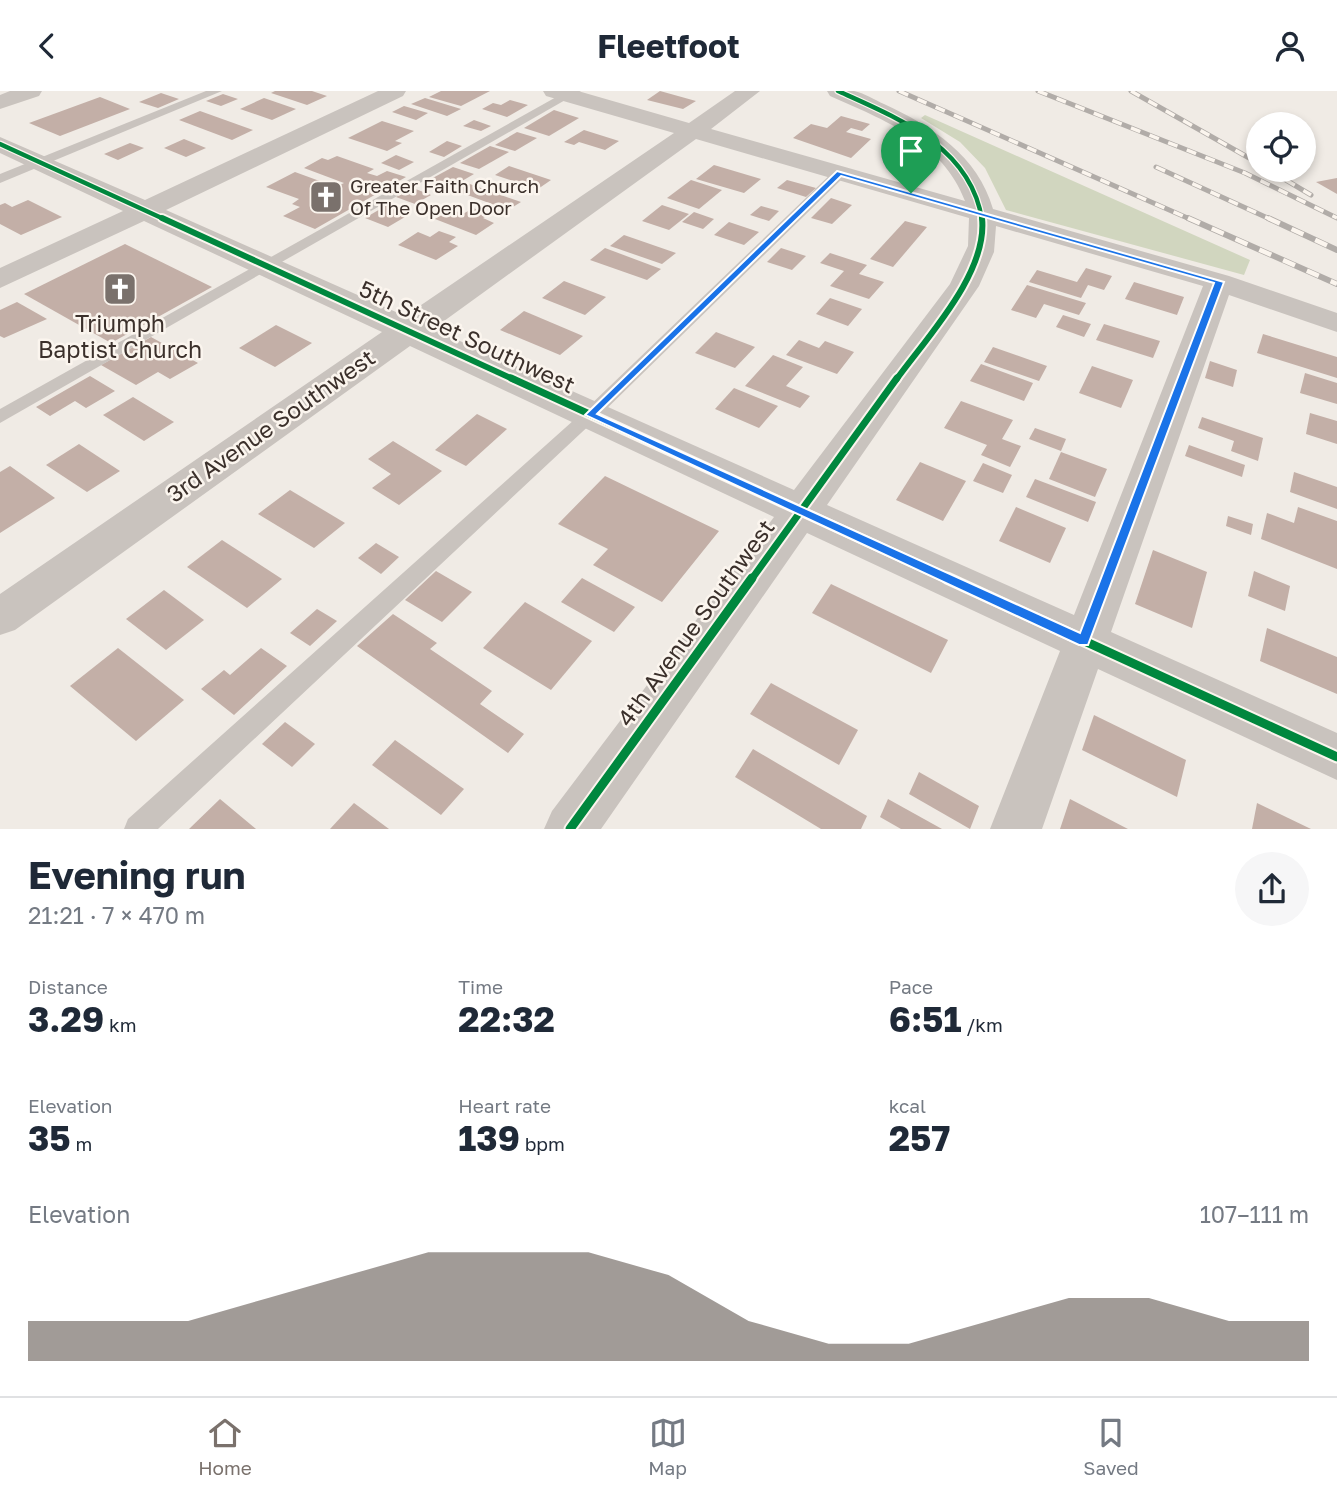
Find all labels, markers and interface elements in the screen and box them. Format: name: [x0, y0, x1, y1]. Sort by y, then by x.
icon: back: [28, 27, 66, 65]
text: Fleetfoot: [597, 27, 740, 65]
icon: person: [1271, 27, 1309, 65]
map controls: [1246, 112, 1316, 182]
button: locate: [1246, 112, 1316, 182]
pin: [881, 121, 941, 193]
icon: arrive: [892, 132, 930, 170]
place label: Greater Faith Church Of The Open Door: [350, 174, 539, 219]
church icon: Greater Faith Church Of The Open Door: [307, 178, 345, 216]
church icon: Triumph Baptist Church: [101, 270, 139, 308]
street label: 5th Street Southwest: [355, 274, 580, 398]
place label: Triumph Baptist Church: [38, 309, 202, 363]
street label: 3rd Avenue Southwest: [161, 343, 380, 508]
street label: 4th Avenue Southwest: [611, 514, 780, 731]
text: Evening run: [28, 852, 246, 897]
button: share: [1235, 852, 1309, 926]
text: 21:21 · 7 × 470 m: [28, 901, 205, 929]
text: Distance: [28, 975, 108, 998]
text: Time: [458, 975, 503, 998]
text: Pace: [889, 975, 933, 998]
text: 3.29: [28, 998, 104, 1040]
text: 22:32: [458, 998, 555, 1040]
text: 6:51: [889, 998, 961, 1040]
text: km: [104, 1013, 136, 1036]
text: /km: [961, 1013, 1003, 1036]
text: Elevation: [28, 1094, 113, 1117]
text: Heart rate: [458, 1094, 551, 1117]
text: kcal: [889, 1094, 926, 1117]
text: 35: [28, 1117, 71, 1159]
text: 139: [458, 1117, 520, 1159]
text: 257: [889, 1117, 950, 1159]
text: m: [71, 1132, 92, 1155]
text: bpm: [520, 1132, 565, 1155]
text: Elevation: [28, 1200, 130, 1228]
text: 107–111 m: [1200, 1200, 1309, 1228]
tab: Home: [198, 1414, 252, 1479]
tab: Map: [648, 1414, 687, 1479]
tab: Saved: [1083, 1414, 1139, 1479]

